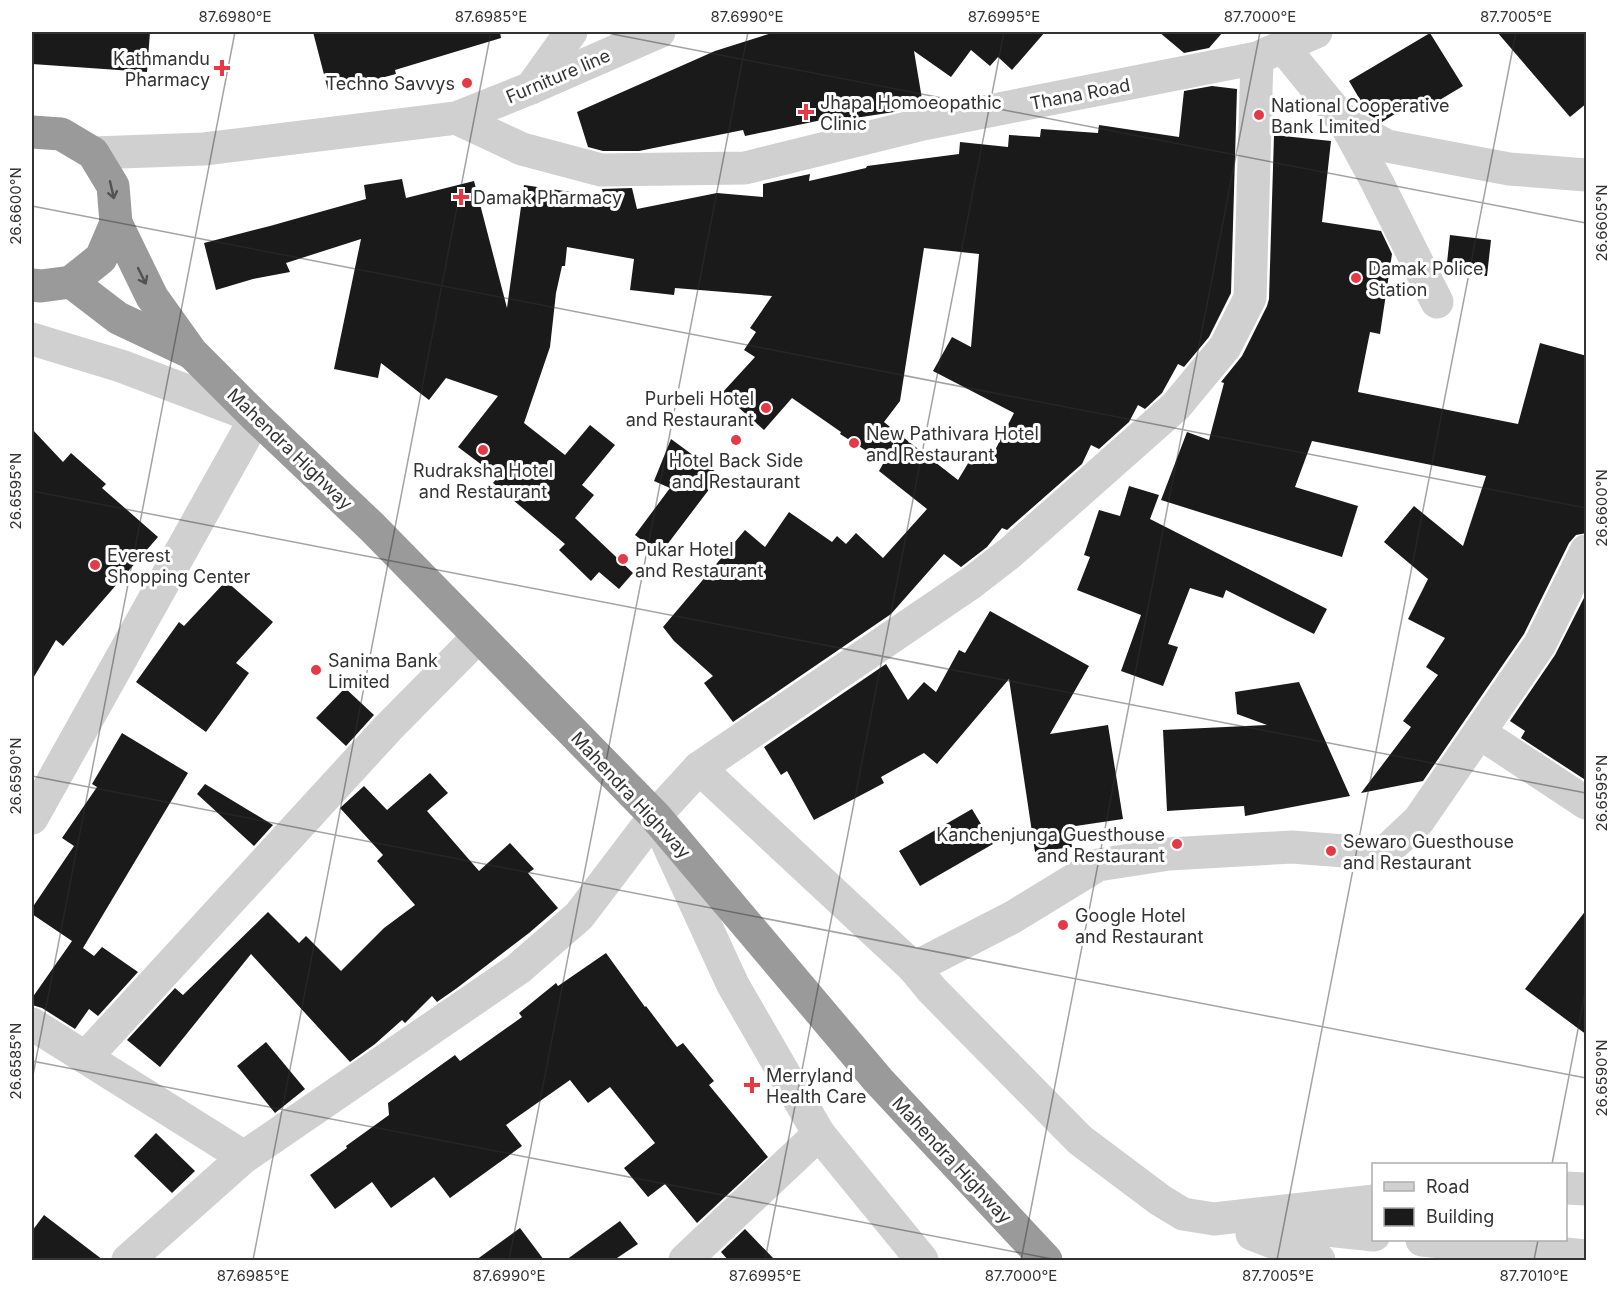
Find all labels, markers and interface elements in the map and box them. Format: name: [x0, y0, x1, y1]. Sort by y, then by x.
text: 87.6980°E: [198, 7, 272, 26]
text: 87.6985°E: [455, 7, 527, 26]
text: 87.6990°E: [710, 7, 784, 26]
text: 87.6995°E: [968, 7, 1040, 26]
text: 87.7000°E: [1224, 7, 1296, 26]
text: 87.7005°E: [1480, 7, 1552, 26]
street label: Furniture line: [503, 45, 613, 107]
place label: Kathmandu Pharmacy: [113, 48, 210, 90]
marker: Kathmandu Pharmacy: [215, 61, 229, 75]
place label: Techno Savvys: [326, 73, 455, 94]
street label: Thana Road: [1028, 74, 1132, 114]
marker: Techno Savvys: [460, 76, 474, 90]
place label: Jhapa Homoeopathic Clinic: [820, 92, 1002, 134]
place label: National Cooperative Bank Limited: [1271, 95, 1450, 137]
marker: Jhapa Homoeopathic Clinic: [797, 103, 815, 121]
marker: National Cooperative Bank Limited: [1252, 108, 1266, 122]
text: 26.6600°N: [6, 167, 25, 245]
one-way arrow: [106, 180, 118, 199]
text: 26.6605°N: [1592, 184, 1611, 262]
place label: Damak Pharmacy: [473, 187, 622, 208]
marker: Damak Pharmacy: [454, 190, 468, 204]
place label: Damak Police Station: [1368, 258, 1484, 300]
one-way arrow: [136, 266, 148, 284]
marker: Damak Police Station: [1349, 271, 1363, 285]
street label: Mahendra Highway: [223, 384, 357, 514]
place label: Purbeli Hotel and Restaurant: [626, 388, 754, 430]
marker: Purbeli Hotel and Restaurant: [759, 401, 773, 415]
place label: New Pathivara Hotel and Restaurant: [866, 423, 1039, 465]
marker: Hotel Back Side and Restaurant: [729, 433, 743, 447]
marker: New Pathivara Hotel and Restaurant: [847, 436, 861, 450]
marker: Rudraksha Hotel and Restaurant: [476, 443, 490, 457]
place label: Hotel Back Side and Restaurant: [669, 450, 803, 492]
text: 26.6595°N: [6, 453, 25, 529]
place label: Rudraksha Hotel and Restaurant: [413, 460, 553, 502]
text: 26.6600°N: [1592, 469, 1611, 547]
place label: Pukar Hotel and Restaurant: [635, 539, 763, 581]
place label: Everest Shopping Center: [107, 545, 251, 587]
marker: Pukar Hotel and Restaurant: [616, 552, 630, 566]
marker: Everest Shopping Center: [88, 558, 102, 572]
place label: Sanima Bank Limited: [328, 650, 438, 692]
marker: Sanima Bank Limited: [309, 663, 323, 677]
street label: Mahendra Highway: [567, 727, 695, 863]
text: 26.6590°N: [6, 737, 25, 815]
text: 26.6595°N: [1592, 755, 1611, 831]
place label: Kanchenjunga Guesthouse and Restaurant: [936, 824, 1165, 866]
place label: Sewaro Guesthouse and Restaurant: [1343, 831, 1514, 873]
marker: Kanchenjunga Guesthouse and Restaurant: [1170, 837, 1184, 851]
marker: Sewaro Guesthouse and Restaurant: [1324, 844, 1338, 858]
place label: Google Hotel and Restaurant: [1075, 905, 1203, 947]
marker: Google Hotel and Restaurant: [1056, 918, 1070, 932]
text: 26.6585°N: [6, 1023, 25, 1099]
text: 26.6590°N: [1592, 1039, 1611, 1117]
place label: Merryland Health Care: [766, 1065, 867, 1107]
marker: Merryland Health Care: [743, 1076, 761, 1094]
street label: Mahendra Highway: [888, 1092, 1016, 1228]
legend: [1372, 1163, 1567, 1241]
text: Road: [1426, 1176, 1469, 1197]
text: Building: [1426, 1206, 1494, 1227]
text: 87.6985°E: [217, 1266, 289, 1285]
text: 87.6990°E: [472, 1266, 546, 1285]
text: 87.6995°E: [729, 1266, 801, 1285]
text: 87.7000°E: [985, 1266, 1057, 1285]
text: 87.7005°E: [1242, 1266, 1314, 1285]
text: 87.7010°E: [1499, 1266, 1569, 1285]

